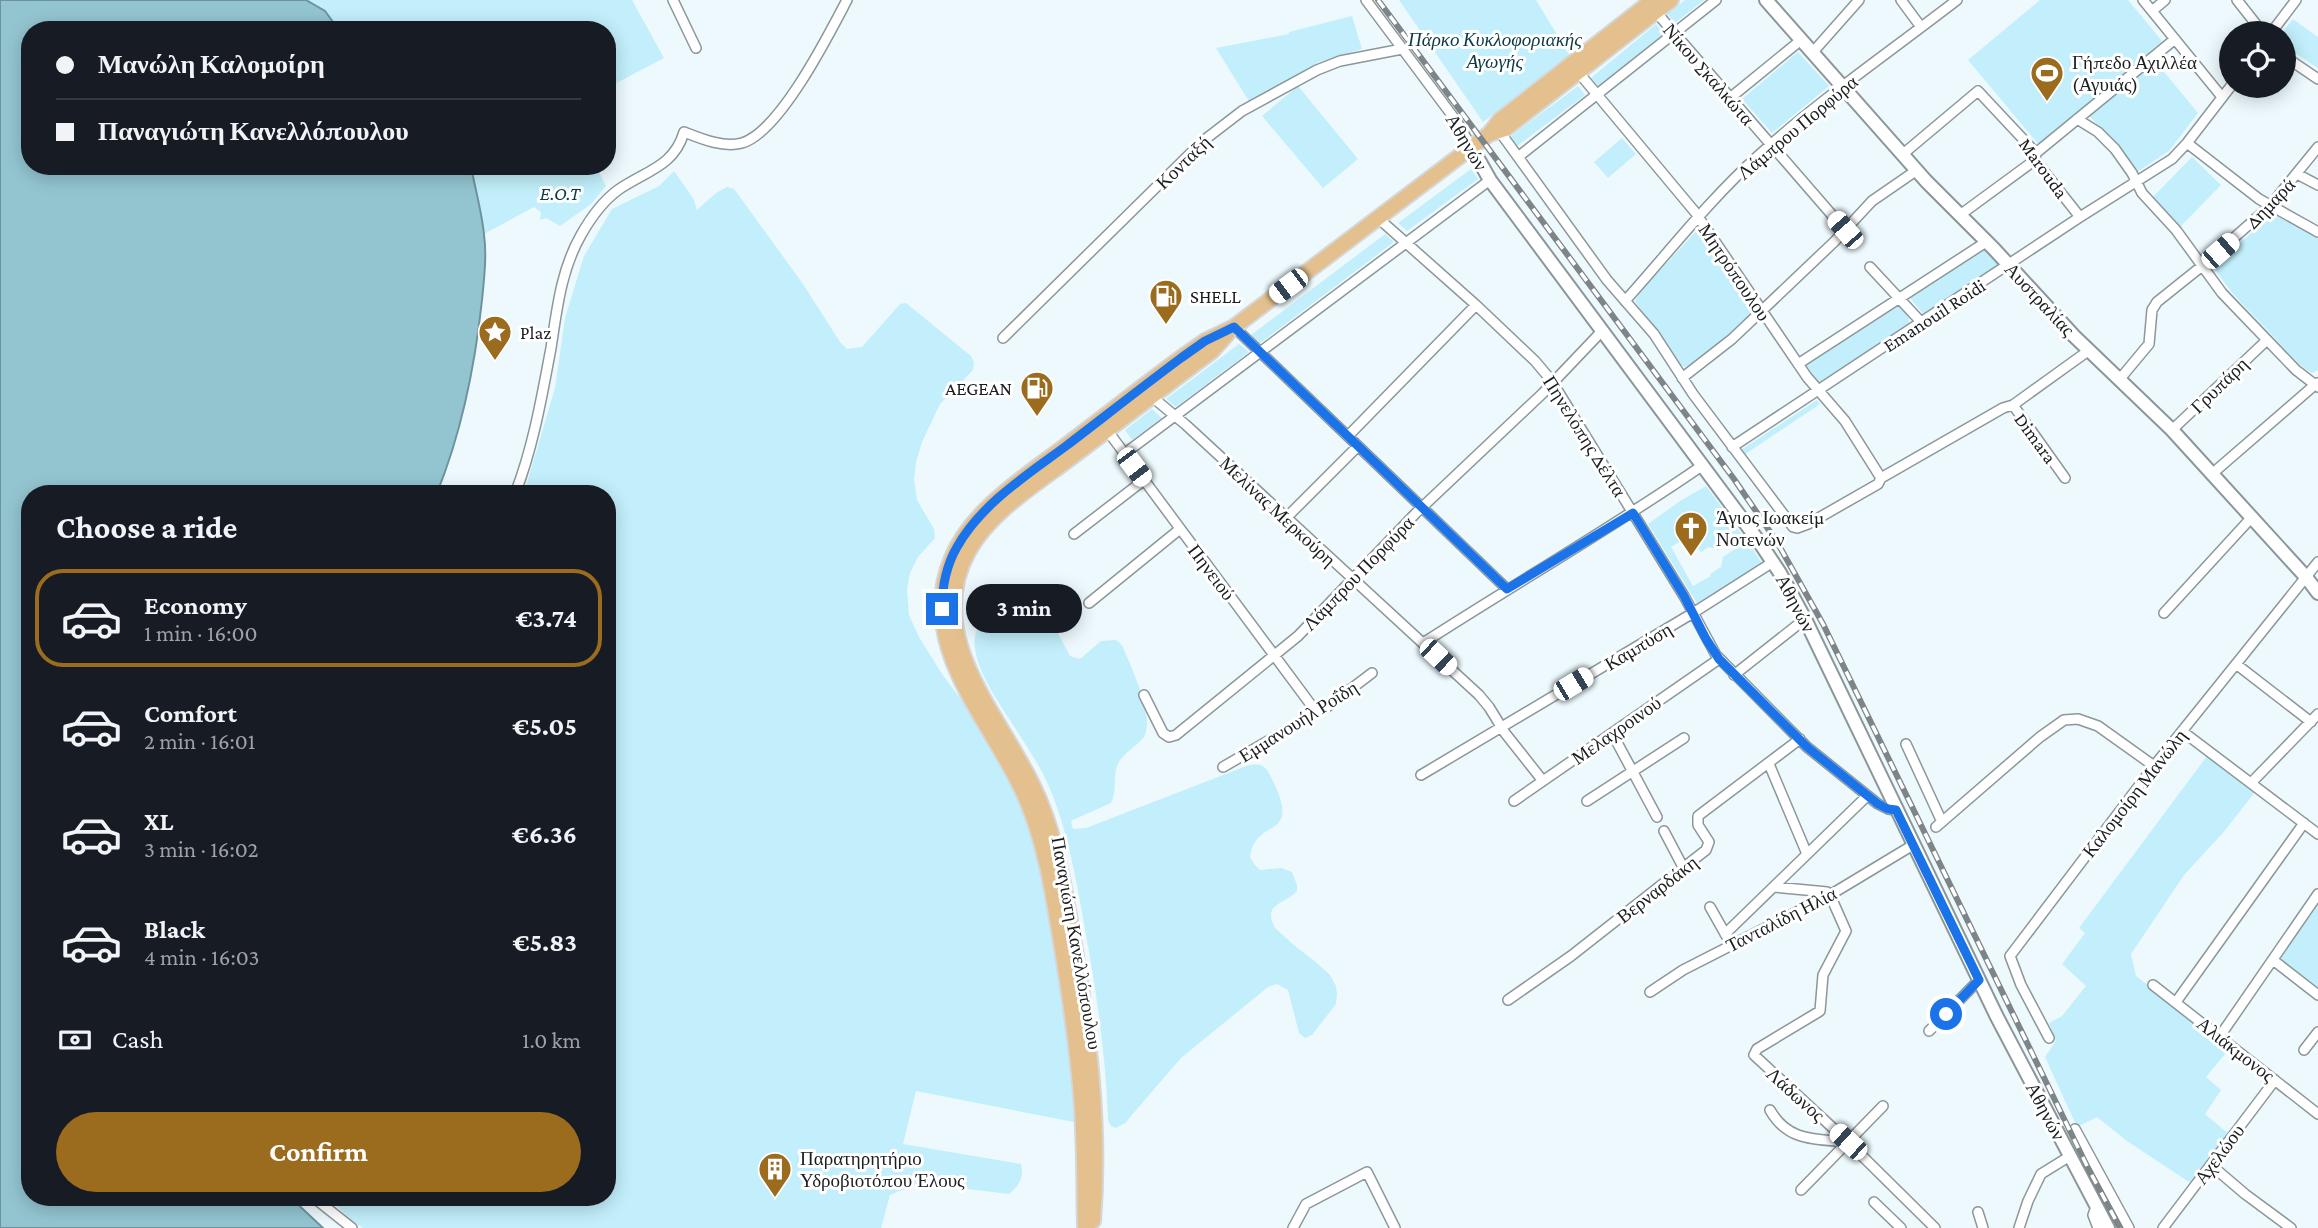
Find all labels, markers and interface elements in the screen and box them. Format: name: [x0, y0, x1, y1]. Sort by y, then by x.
street label: Νίκου Σκαλκώτα: [1659, 19, 1758, 129]
map controls: [2219, 21, 2296, 98]
button: locate: [2219, 21, 2296, 98]
park label: Πάρκο Κυκλοφοριακής Αγωγής: [1407, 29, 1582, 72]
text: Μανώλη Καλομοίρη: [98, 50, 325, 79]
place label: Γήπεδο Αχιλλέα (Αγυιάς): [2072, 52, 2197, 96]
sports icon: Γήπεδο Αχιλλέα (Αγυιάς): [2028, 54, 2066, 103]
street label: Λάμπρου Πορφύρα: [1733, 71, 1862, 184]
street label: Αθηνών: [1441, 110, 1492, 175]
text: Παναγιώτη Κανελλόπουλου: [98, 117, 409, 146]
street label: Κονταξή: [1152, 131, 1215, 193]
street label: Marouda: [2015, 134, 2073, 203]
street label: Δημαρά: [2241, 174, 2299, 233]
park label: E.O.T: [540, 183, 582, 204]
car: [1824, 207, 1867, 253]
street label: Μητρόπουλου: [1694, 220, 1775, 325]
car: [2198, 229, 2243, 273]
street label: Αυστραλίας: [2000, 258, 2079, 341]
car: [1265, 265, 1312, 307]
street label: Emanouil Roidi: [1879, 275, 1989, 356]
fuel station icon: SHELL: [1147, 277, 1185, 326]
place label: SHELL: [1190, 286, 1241, 307]
place icon: Plaz: [476, 313, 514, 362]
place label: Plaz: [520, 322, 551, 343]
street label: Γρυπάρη: [2186, 353, 2252, 418]
fuel station icon: AEGEAN: [1018, 369, 1056, 418]
street label: Πηνελόπης Δέλτα: [1539, 372, 1630, 501]
place label: AEGEAN: [945, 378, 1012, 399]
street label: Dimara: [2010, 409, 2061, 468]
car: [1113, 444, 1156, 490]
street label: Μελίνας Μερκούρη: [1215, 452, 1340, 570]
place label: Άγιος Ιωακείμ Νοτενών: [1716, 507, 1824, 550]
text: Choose a ride: [56, 509, 237, 545]
church icon: Άγιος Ιωακείμ Νοτενών: [1672, 509, 1710, 558]
street label: Λάμπρου Πορφύρα: [1299, 512, 1418, 635]
street label: Πηνειού: [1184, 540, 1239, 604]
street label: Αθηνών: [1772, 571, 1820, 636]
callout: 3 min: [967, 584, 1082, 634]
icon: car: [60, 587, 123, 650]
text: Economy: [144, 591, 247, 620]
route end: [926, 593, 958, 625]
text: 3 min: [996, 595, 1052, 621]
text: €3.74: [516, 604, 577, 633]
street label: Καμπύση: [1601, 618, 1676, 675]
text: 1 min · 16:00: [144, 620, 258, 646]
car: [1416, 635, 1461, 679]
car: [1550, 664, 1597, 704]
street label: Εμμανουήλ Ροΐδη: [1235, 676, 1362, 766]
street label: Μελαχροινού: [1568, 692, 1665, 769]
icon: car: [60, 695, 123, 758]
text: Comfort: [144, 699, 237, 728]
text: €5.05: [512, 712, 577, 741]
street label: Καλομοίρη Μανώλη: [2078, 725, 2191, 861]
text: 2 min · 16:01: [144, 728, 256, 754]
icon: car: [60, 803, 123, 866]
text: XL: [144, 807, 173, 836]
text: €6.36: [512, 820, 577, 849]
street label: Παναγιώτη Κανελλόπουλου: [1047, 835, 1106, 1051]
text: 3 min · 16:02: [144, 836, 259, 862]
street label: Βερναρδάκη: [1613, 851, 1702, 927]
street label: Τανταλίδη Ηλία: [1722, 883, 1840, 956]
icon: car: [60, 911, 123, 974]
text: Black: [144, 915, 205, 944]
text: €5.83: [513, 928, 577, 957]
text: 4 min · 16:03: [144, 944, 259, 970]
route start: [1930, 998, 1962, 1030]
street label: Αλιάκμονος: [2193, 1013, 2279, 1086]
icon: cash: [56, 1021, 94, 1059]
text: Cash: [112, 1025, 163, 1054]
text: 1.0 km: [522, 1027, 581, 1053]
street label: Λάδωνος: [1762, 1063, 1829, 1126]
street label: Αθηνών: [2022, 1079, 2070, 1144]
button: Confirm: [56, 1112, 581, 1192]
car: [1826, 1120, 1871, 1164]
street label: Αχελώου: [2190, 1120, 2249, 1188]
place label: Παρατηρητήριο Υδροβιοτόπου Έλους: [800, 1148, 965, 1191]
building icon: Παρατηρητήριο Υδροβιοτόπου Έλους: [756, 1150, 794, 1199]

